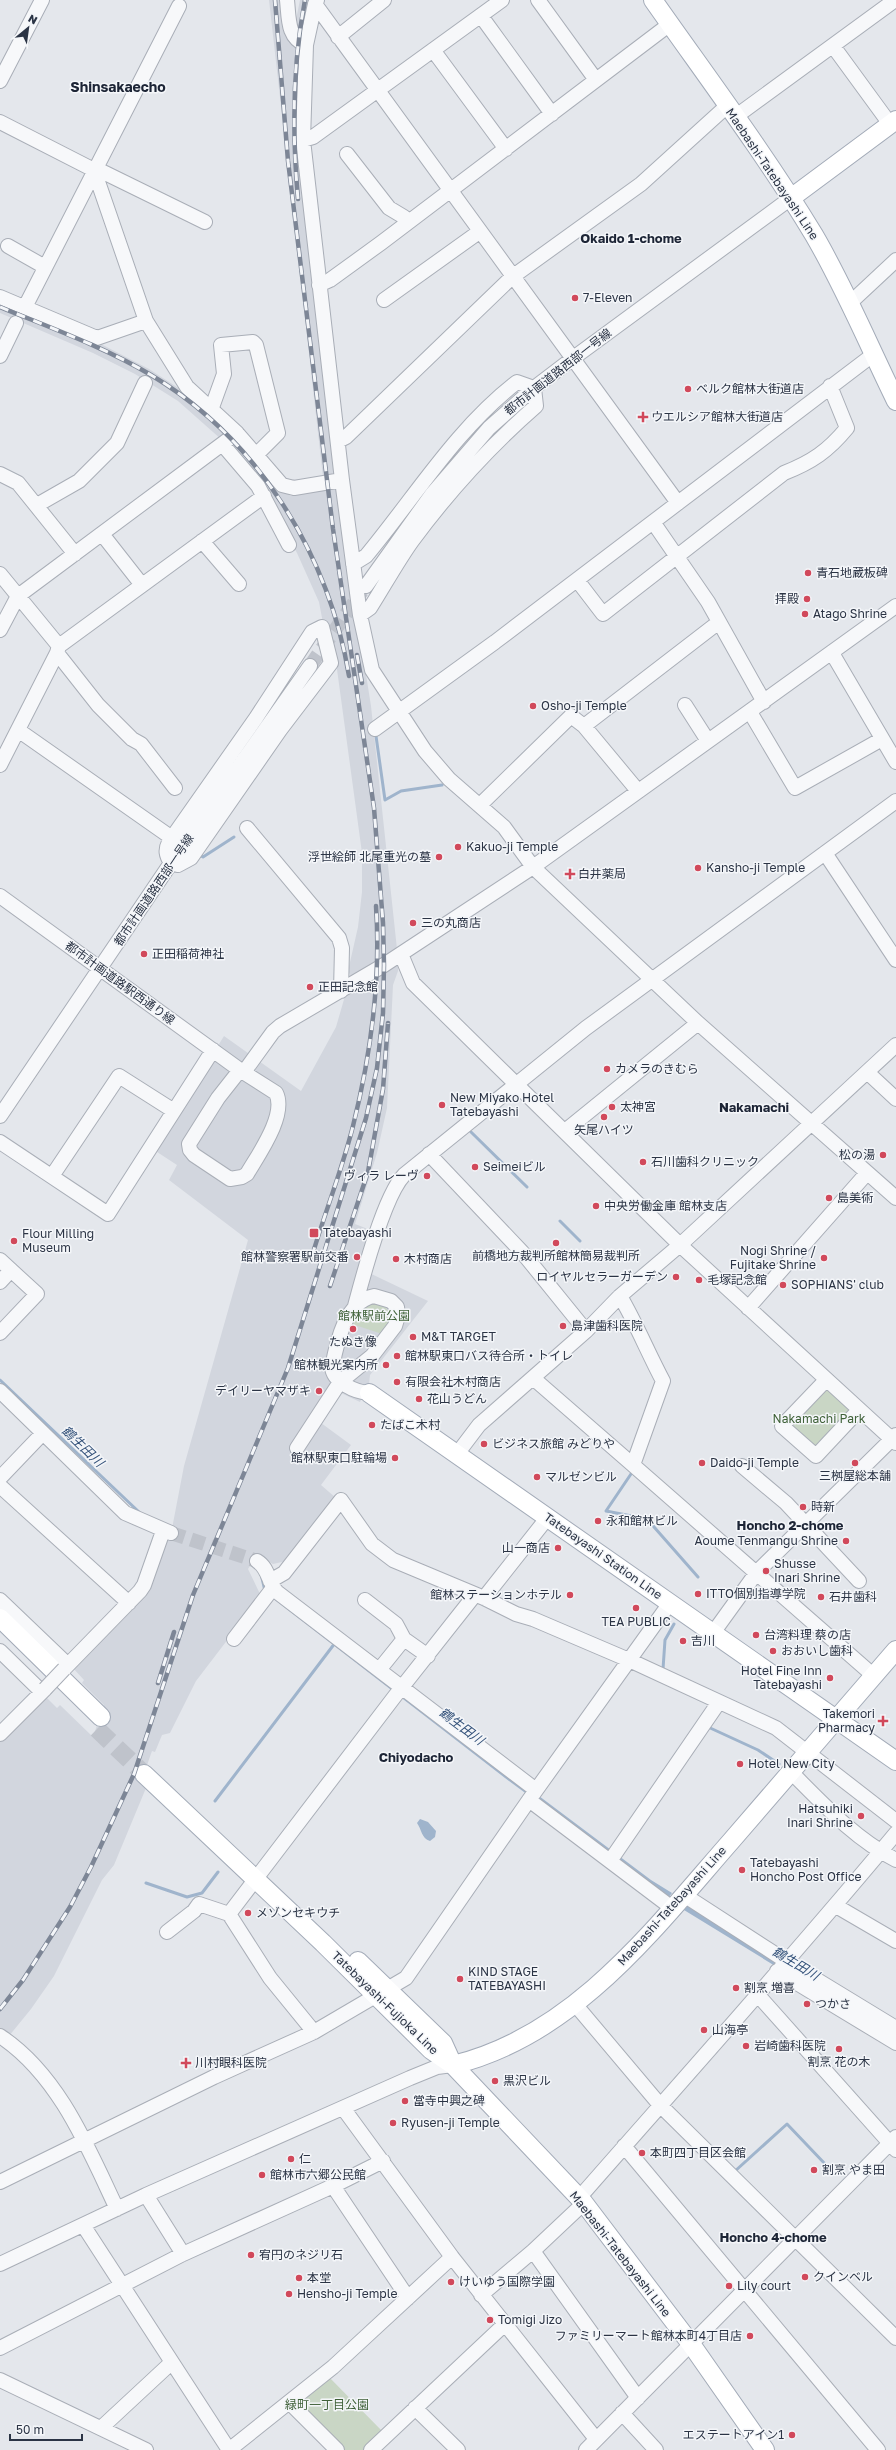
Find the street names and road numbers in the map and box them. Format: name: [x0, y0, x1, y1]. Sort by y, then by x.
street label: Maebashi-Tatebayashi Line: [723, 105, 822, 242]
street label: 都市計画道路西部一号線: [501, 325, 614, 418]
street label: 都市計画道路西部一号線: [110, 831, 197, 949]
street label: 都市計画道路駅西通り線: [62, 938, 178, 1027]
street label: Tatebayashi Station Line: [541, 1509, 665, 1602]
street label: Maebashi-Tatebayashi Line: [614, 1843, 729, 1968]
street label: Tatebayashi-Fujioka Line: [329, 1948, 442, 2057]
street label: Maebashi-Tatebayashi Line: [567, 2188, 674, 2320]

